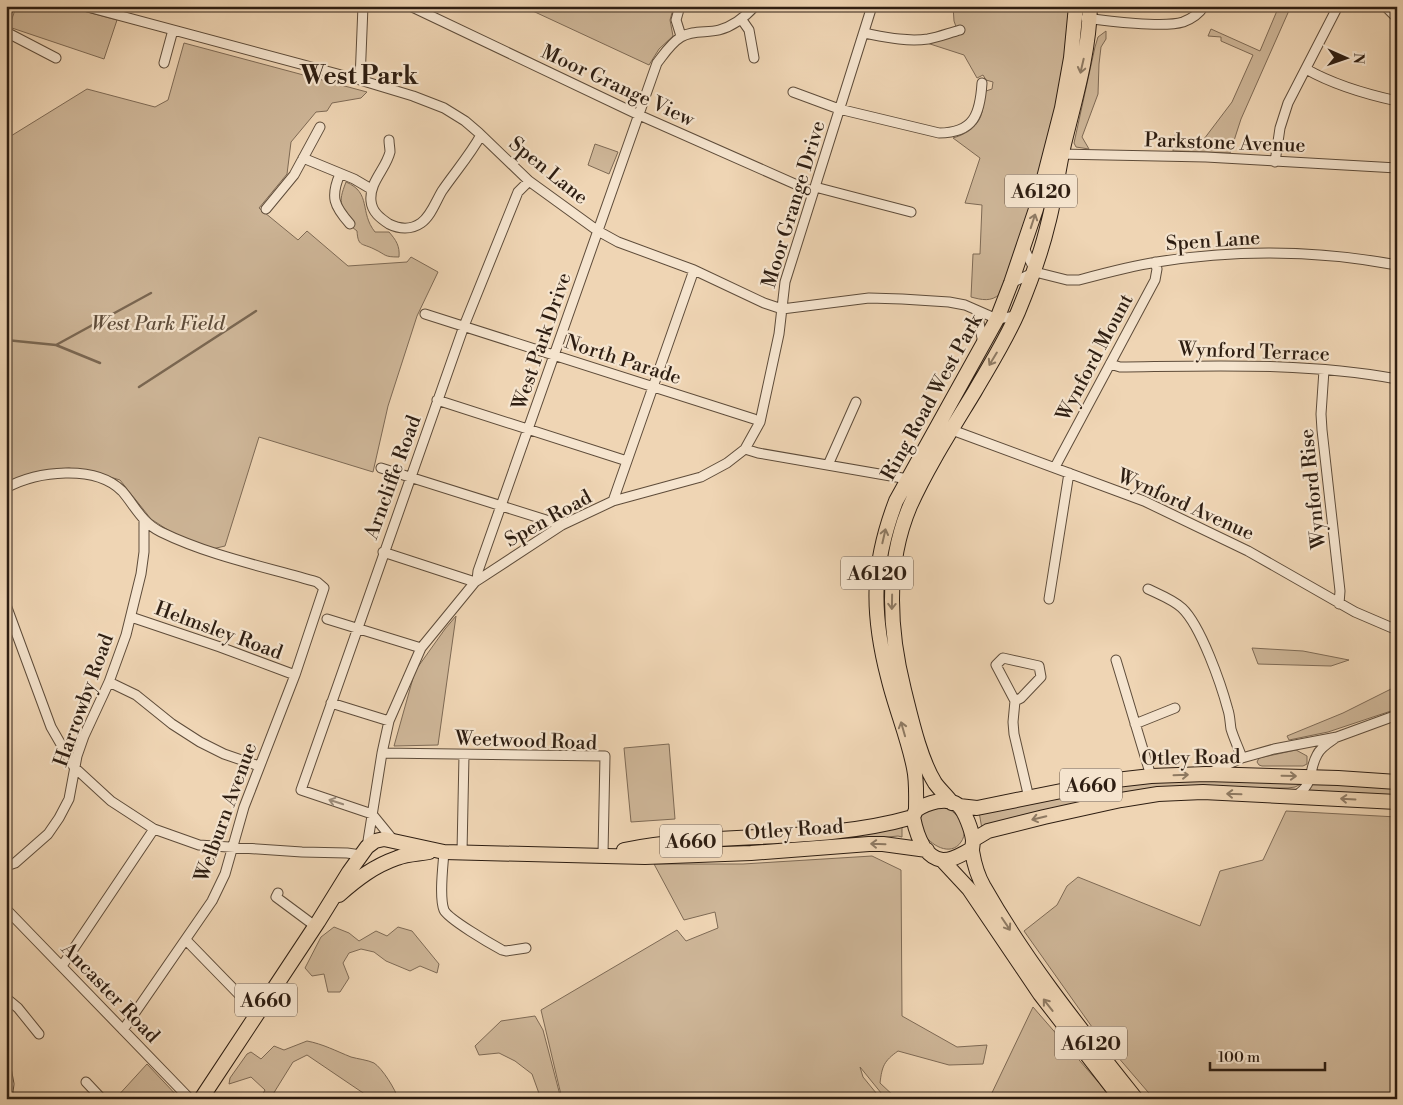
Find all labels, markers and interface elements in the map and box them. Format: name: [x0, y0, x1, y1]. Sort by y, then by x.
north arrow: [1320, 32, 1370, 82]
street label: Moor Grange View: [537, 40, 699, 133]
text: N: [1349, 53, 1367, 64]
one-way arrow: [1077, 58, 1086, 74]
district label: West Park: [299, 61, 419, 92]
street label: Moor Grange Drive: [757, 118, 832, 291]
street label: Parkstone Avenue: [1144, 128, 1306, 159]
street label: Spen Lane: [503, 132, 593, 211]
road number: A6120: [1005, 175, 1077, 208]
one-way arrow: [1028, 213, 1038, 229]
street label: Spen Lane: [1165, 226, 1261, 257]
street label: West Park Drive: [507, 269, 578, 414]
street label: Wynford Mount: [1051, 290, 1139, 427]
street label: Ring Road West Park: [876, 309, 989, 485]
park label: West Park Field: [91, 312, 226, 337]
street label: North Parade: [561, 330, 684, 391]
street label: Wynford Terrace: [1177, 337, 1330, 368]
one-way arrow: [988, 351, 998, 365]
street label: Arncliffe Road: [359, 411, 428, 544]
street label: Wynford Rise: [1295, 428, 1332, 551]
street label: Wynford Avenue: [1112, 464, 1258, 547]
street label: Spen Road: [501, 485, 597, 553]
one-way arrow: [880, 528, 889, 544]
road number: A6120: [841, 556, 913, 590]
one-way arrow: [887, 594, 897, 610]
street label: Helmsley Road: [151, 597, 287, 666]
street label: Harrowby Road: [49, 630, 120, 770]
one-way arrow: [898, 722, 907, 738]
street label: Weetwood Road: [454, 726, 598, 756]
street label: Welburn Avenue: [189, 739, 263, 887]
street label: Otley Road: [1141, 745, 1241, 772]
road number: A660: [1060, 768, 1122, 802]
one-way arrow: [1172, 770, 1189, 780]
one-way arrow: [1281, 772, 1297, 781]
one-way arrow: [1226, 789, 1242, 798]
one-way arrow: [1340, 795, 1356, 804]
one-way arrow: [329, 797, 345, 807]
one-way arrow: [1032, 814, 1048, 823]
street label: Otley Road: [744, 815, 845, 846]
road number: A660: [660, 824, 722, 858]
one-way arrow: [871, 839, 887, 849]
one-way arrow: [1001, 916, 1011, 930]
street label: Ancaster Road: [55, 937, 165, 1049]
road number: A660: [235, 984, 297, 1016]
one-way arrow: [1043, 998, 1053, 1012]
road number: A6120: [1055, 1026, 1127, 1060]
scale bar: [1210, 1040, 1326, 1072]
text: 100 m: [1218, 1048, 1260, 1067]

